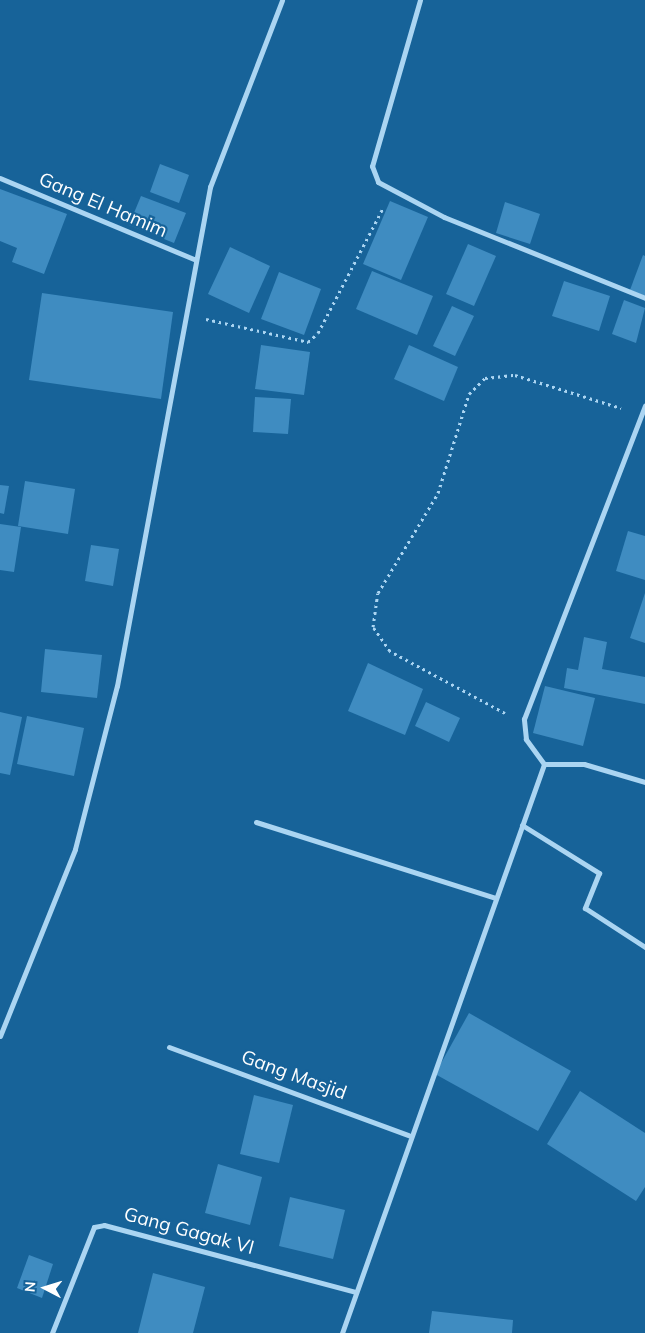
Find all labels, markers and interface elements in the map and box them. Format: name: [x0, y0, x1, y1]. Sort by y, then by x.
street label: Gang El Hamim: [35, 168, 171, 242]
street label: Gang Masjid: [238, 1045, 350, 1105]
street label: Gang Gagak VI: [121, 1203, 257, 1259]
north arrow: [20, 1263, 70, 1313]
text: N: [21, 1281, 39, 1293]

